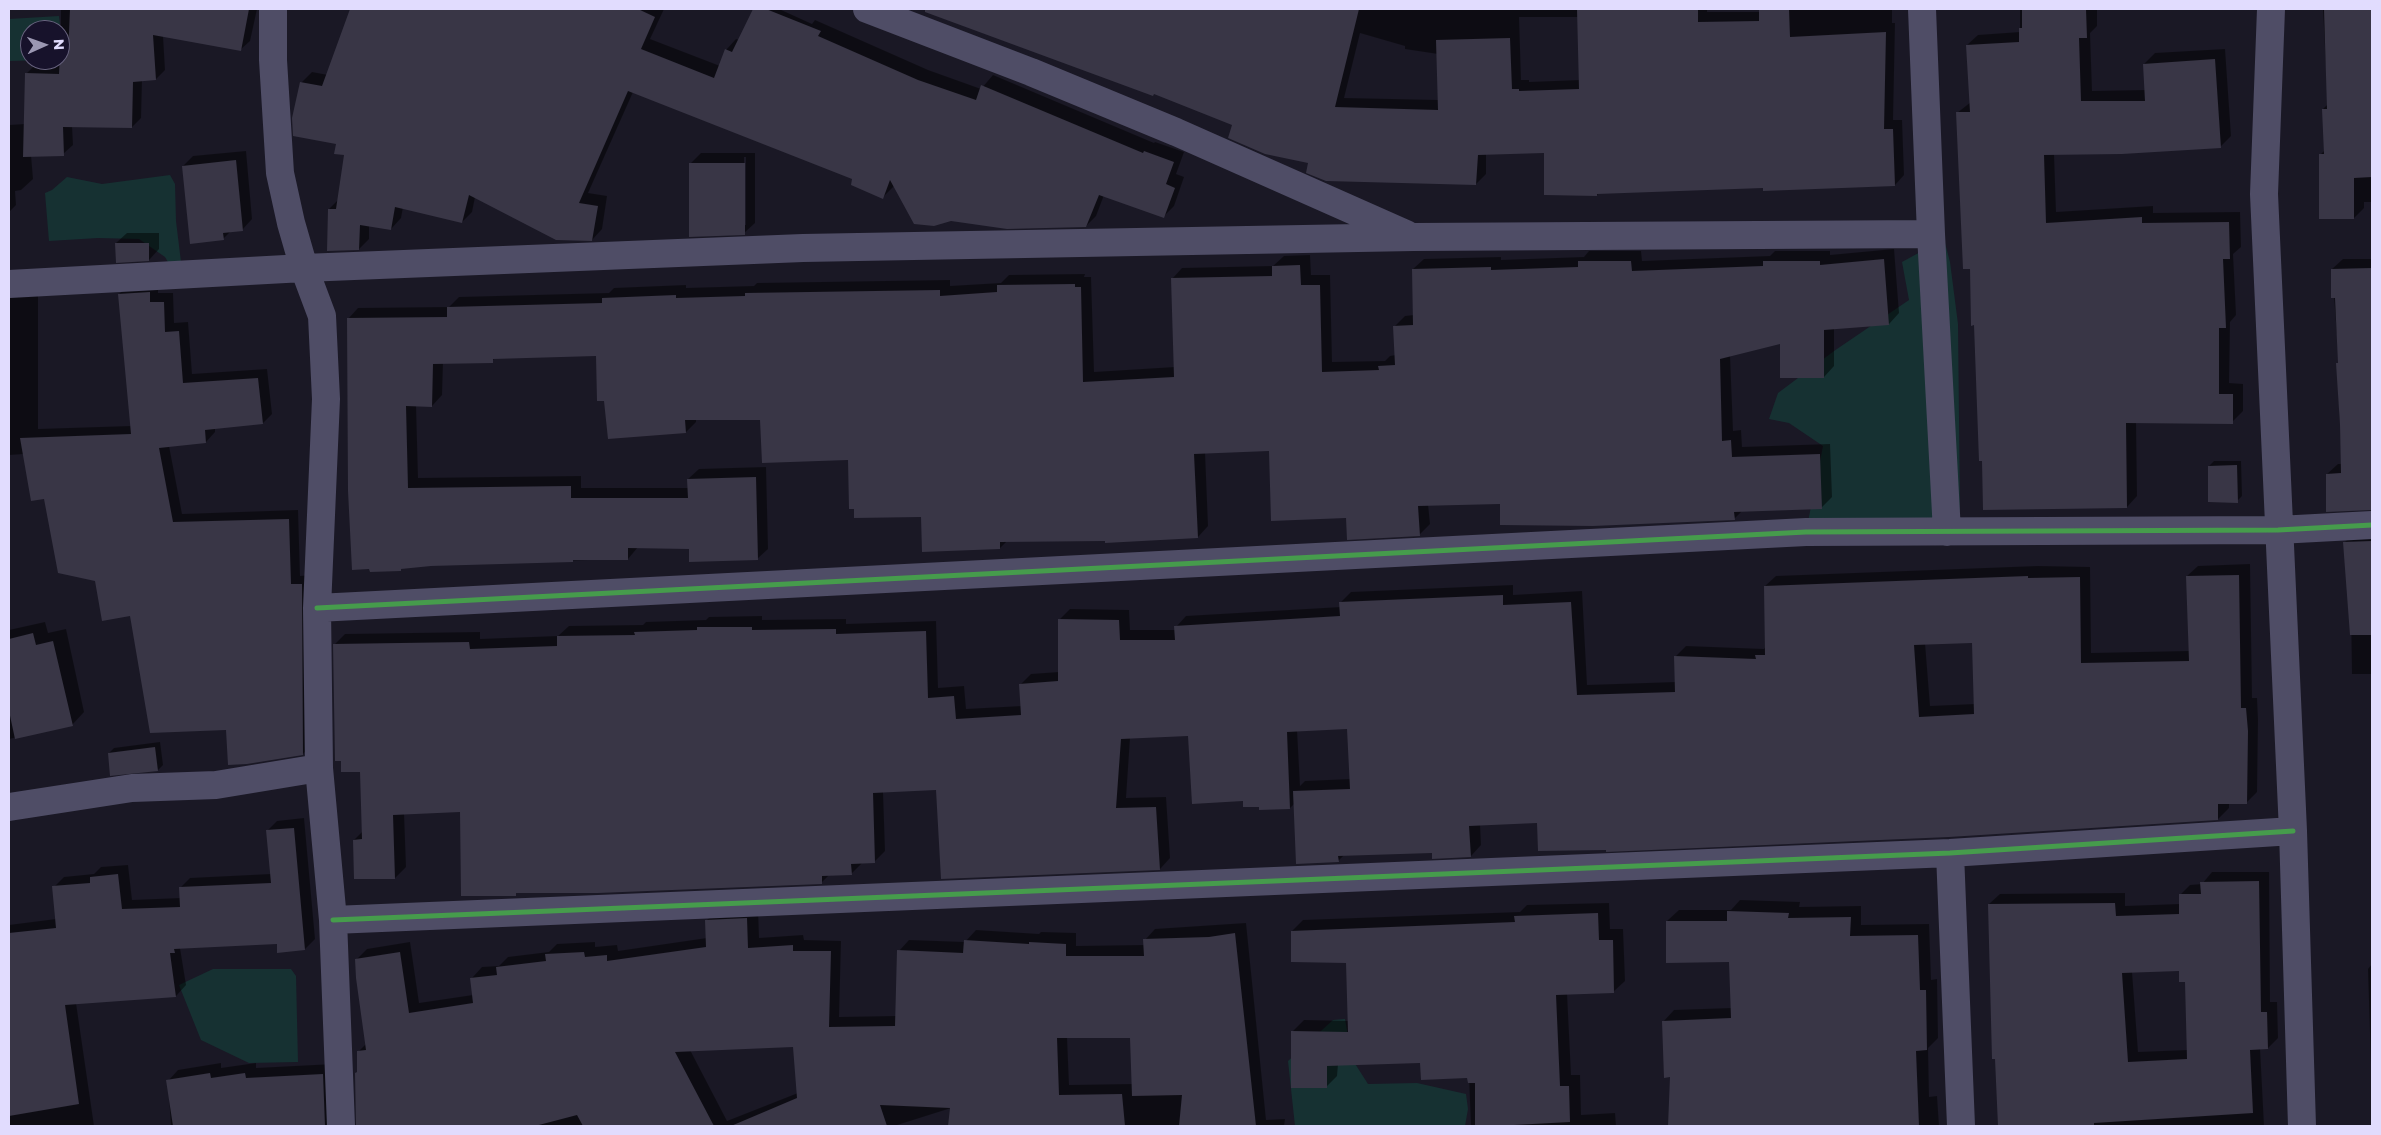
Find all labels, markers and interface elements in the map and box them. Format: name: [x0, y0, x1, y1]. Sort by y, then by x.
north arrow: [20, 20, 70, 70]
text: N: [50, 39, 68, 50]

